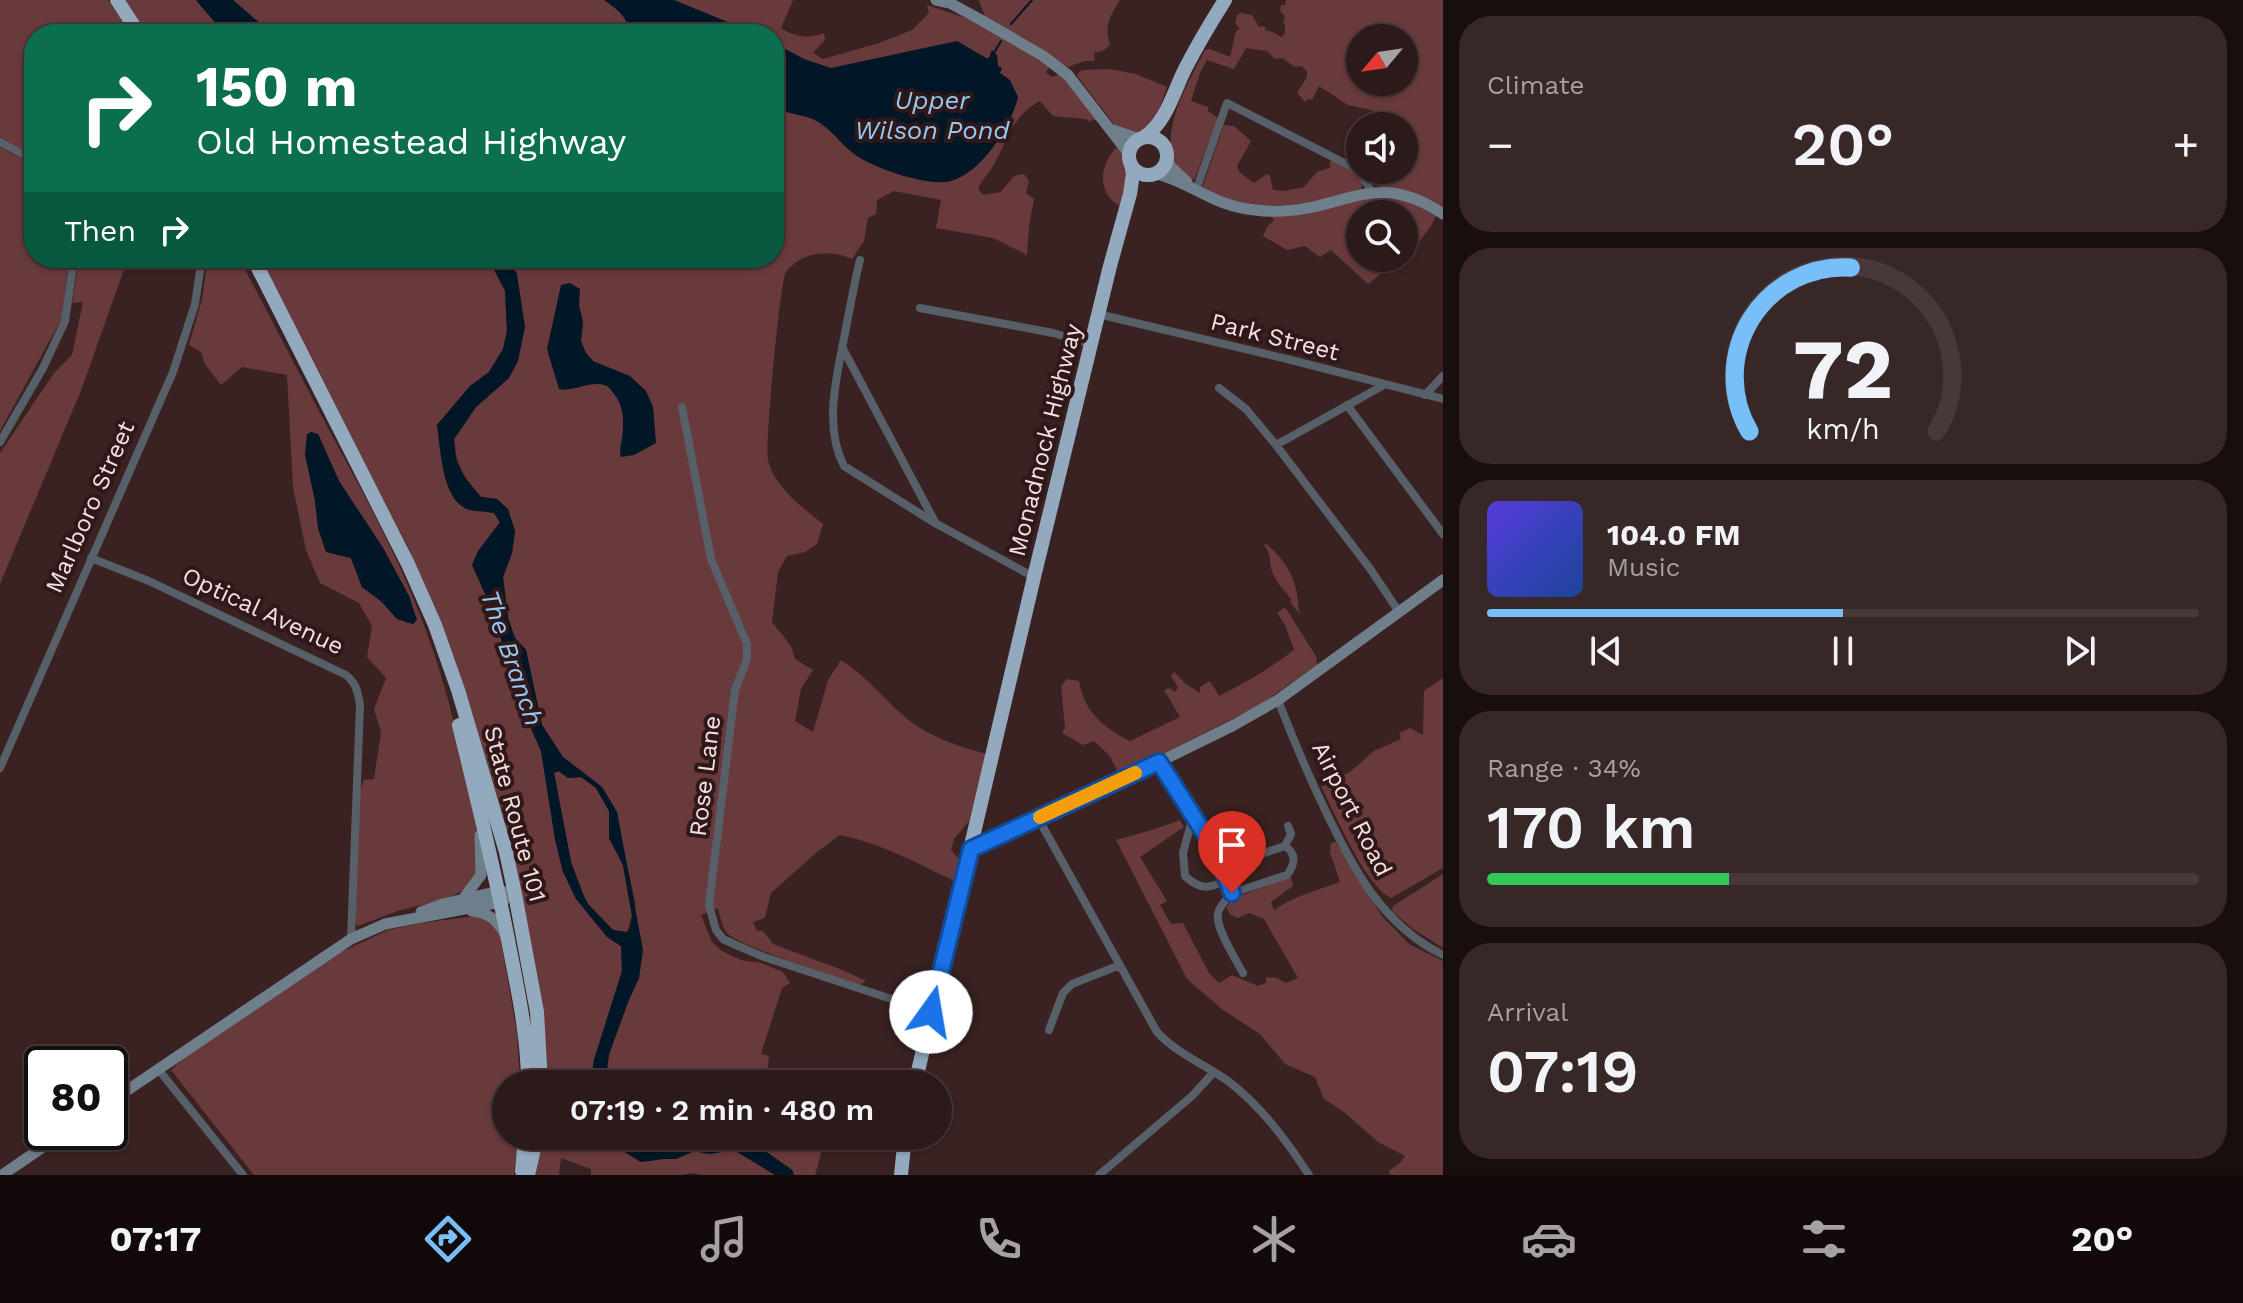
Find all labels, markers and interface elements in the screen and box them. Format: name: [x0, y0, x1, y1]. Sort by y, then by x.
north arrow: [1346, 24, 1418, 96]
map controls: [1346, 24, 1418, 272]
text: 150 m: [196, 54, 358, 120]
icon: right: [64, 56, 168, 160]
text: Climate: [1487, 70, 1585, 100]
water label: Upper Wilson Pond: [855, 85, 1010, 145]
text: 20°: [1792, 109, 1894, 180]
button: sound: [1346, 112, 1418, 184]
text: −: [1487, 119, 1514, 171]
text: +: [2172, 119, 2199, 171]
text: Old Homestead Highway: [196, 121, 626, 163]
button: search: [1346, 200, 1418, 272]
icon: right: [152, 208, 196, 252]
text: Then: [64, 213, 136, 248]
street label: Park Street: [1208, 308, 1342, 366]
street label: Monadnock Highway: [1003, 320, 1088, 559]
text: 72: [1793, 320, 1893, 417]
text: km/h: [1806, 412, 1880, 446]
street label: Marlboro Street: [40, 417, 140, 597]
text: 104.0 FM: [1607, 517, 1740, 552]
text: Music: [1607, 552, 1680, 582]
street label: Optical Avenue: [178, 561, 348, 661]
water label: The Branch: [475, 586, 549, 730]
icon: previous: [1584, 629, 1628, 673]
icon: pause: [1821, 629, 1865, 673]
icon: next: [2058, 629, 2102, 673]
street label: Rose Lane: [684, 714, 726, 838]
street label: State Route 101: [478, 723, 552, 905]
street label: Airport Road: [1306, 737, 1398, 881]
text: Range · 34%: [1487, 753, 1641, 783]
text: 170 km: [1487, 792, 1695, 863]
pin: [1198, 811, 1266, 893]
icon: arrive: [1210, 823, 1254, 867]
position arrow: [889, 970, 973, 1054]
text: Arrival: [1487, 997, 1568, 1027]
text: 07:19: [1487, 1036, 1639, 1107]
speed limit sign: 80: [24, 1046, 128, 1150]
text: 07:19 · 2 min · 480 m: [570, 1092, 874, 1127]
icon: directions: [420, 1211, 476, 1267]
icon: music: [696, 1211, 752, 1267]
icon: phone: [971, 1211, 1027, 1267]
icon: climate: [1246, 1211, 1302, 1267]
icon: car: [1521, 1211, 1577, 1267]
icon: filters: [1796, 1211, 1852, 1267]
text: 07:17: [110, 1218, 201, 1260]
text: 20°: [2071, 1218, 2133, 1260]

